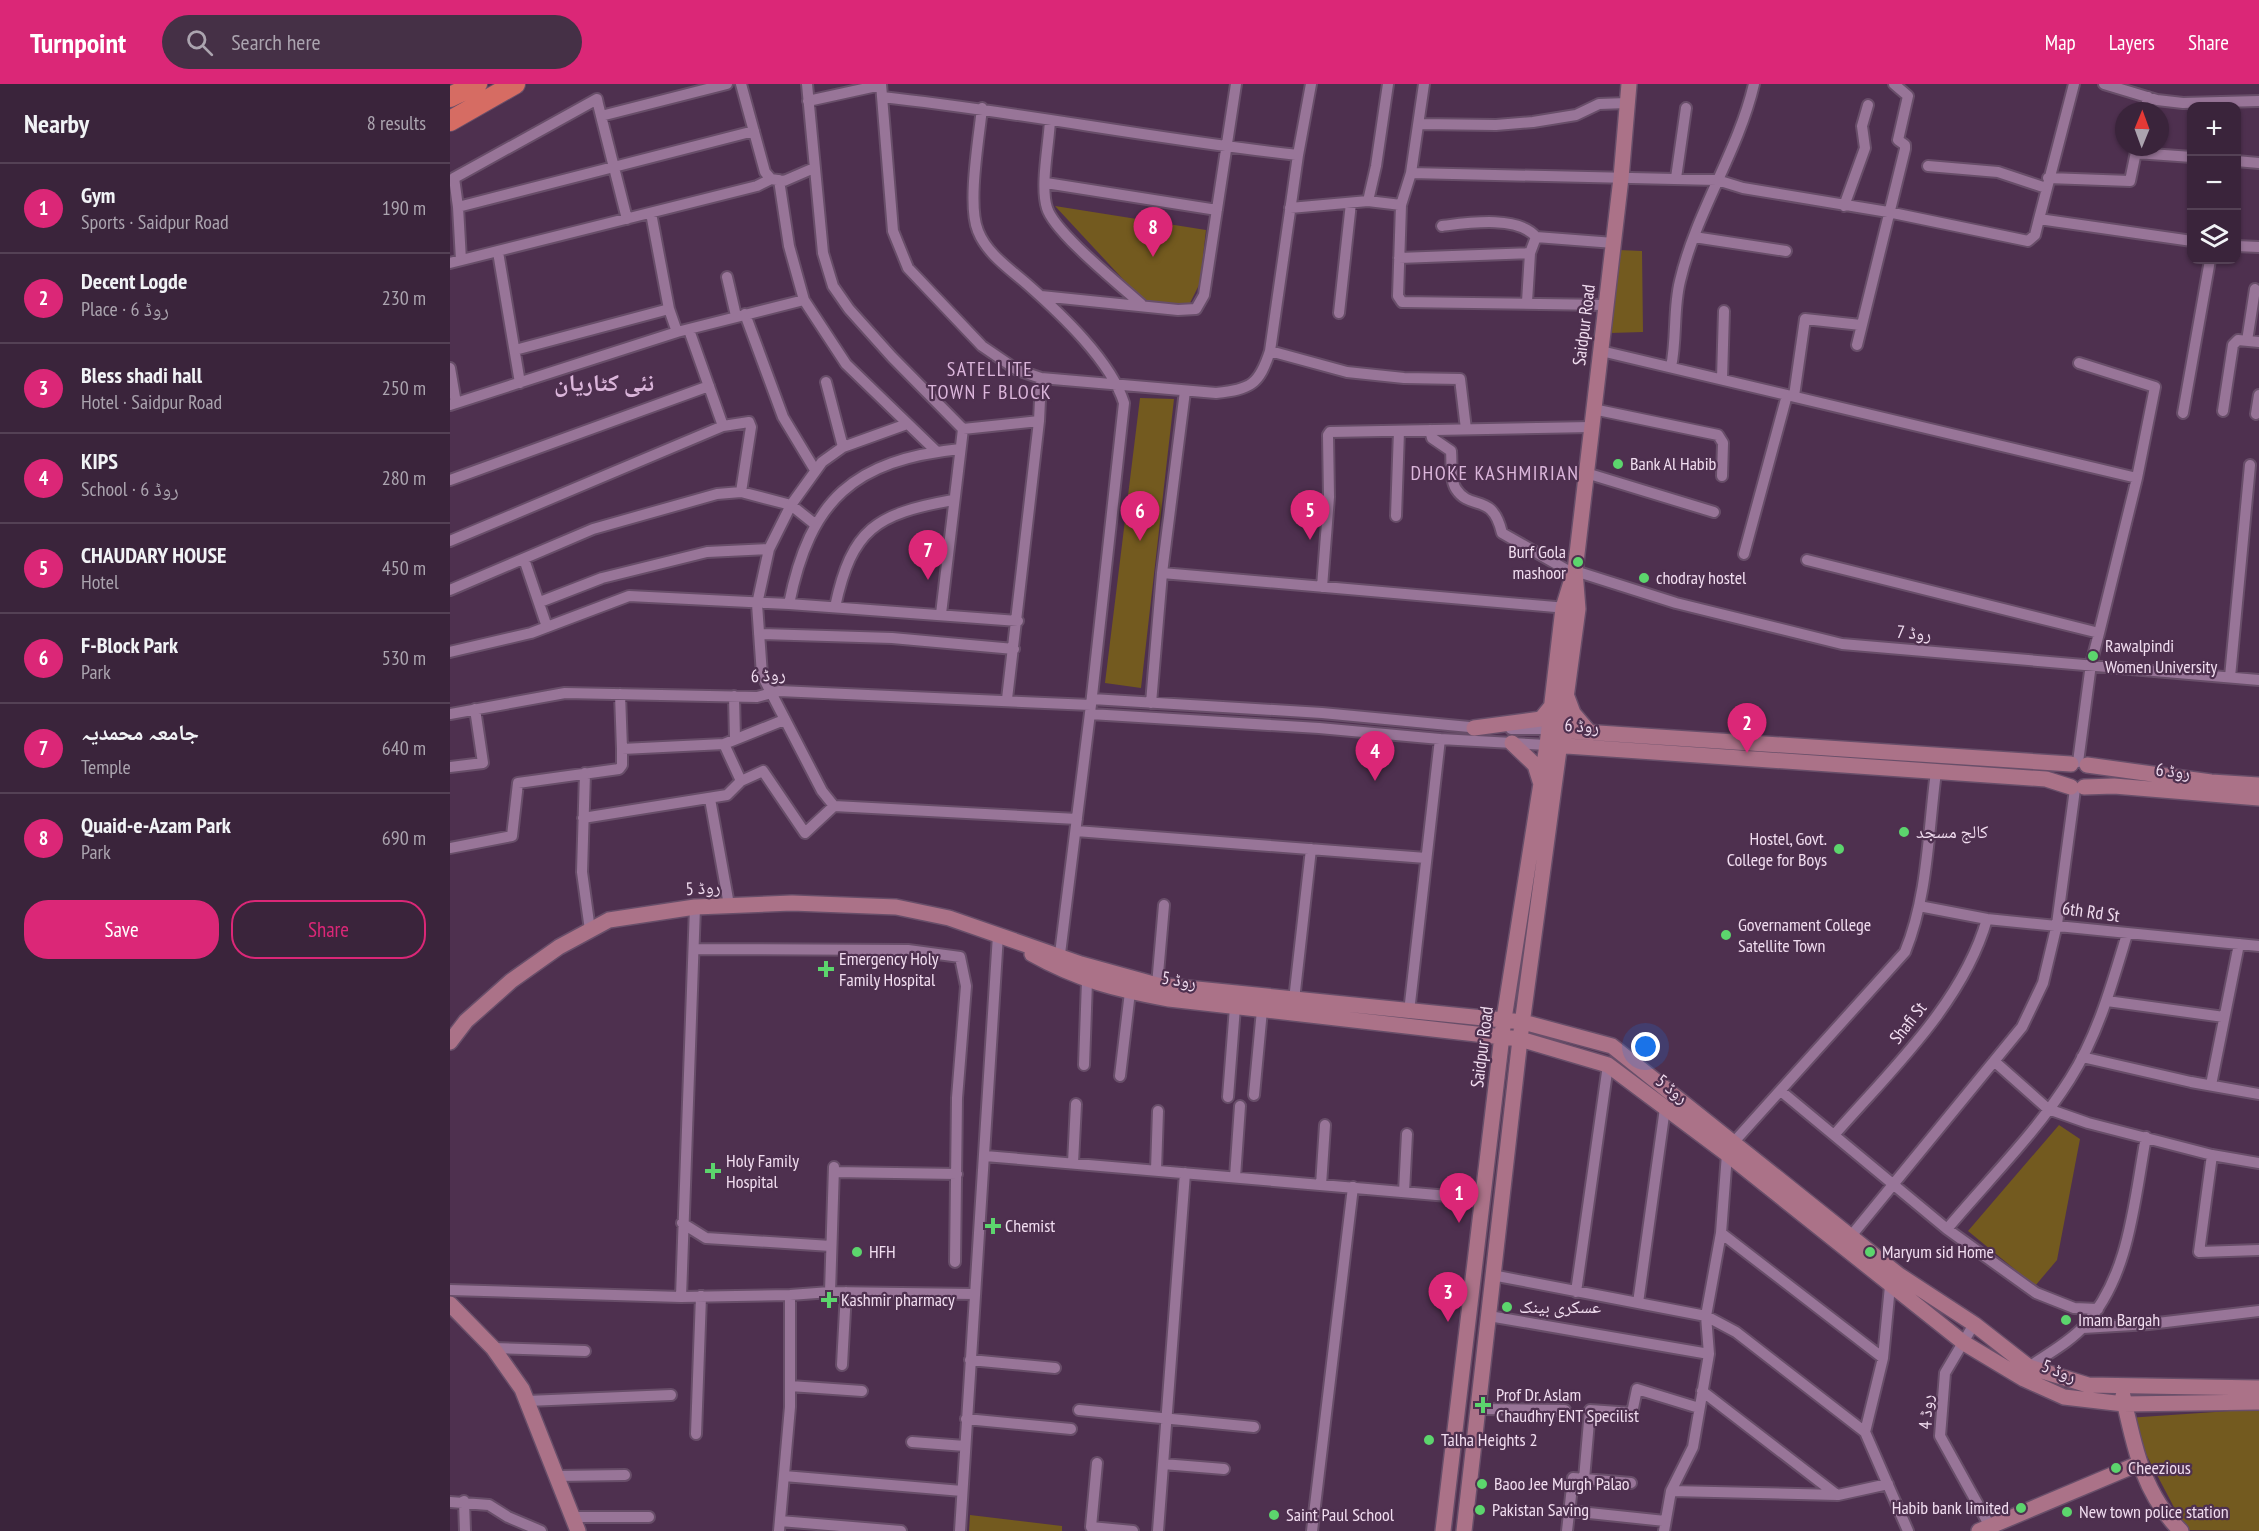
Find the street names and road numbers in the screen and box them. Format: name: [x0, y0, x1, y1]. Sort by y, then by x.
street label: Saidpur Road: [1567, 283, 1600, 367]
street label: روڈ 7: [1896, 620, 1932, 645]
street label: روڈ 6: [750, 662, 786, 687]
street label: روڈ 6: [1564, 713, 1600, 738]
street label: روڈ 6: [2155, 758, 2191, 783]
street label: روڈ 5: [685, 875, 721, 900]
street label: 6th Rd St: [2061, 896, 2121, 927]
street label: روڈ 5: [1160, 966, 1198, 993]
street label: Shafi St: [1884, 997, 1931, 1048]
street label: Saidpur Road: [1465, 1005, 1498, 1089]
street label: روڈ 5: [1652, 1069, 1693, 1108]
street label: روڈ 5: [2039, 1354, 2079, 1387]
street label: روڈ 4: [1913, 1394, 1938, 1430]

